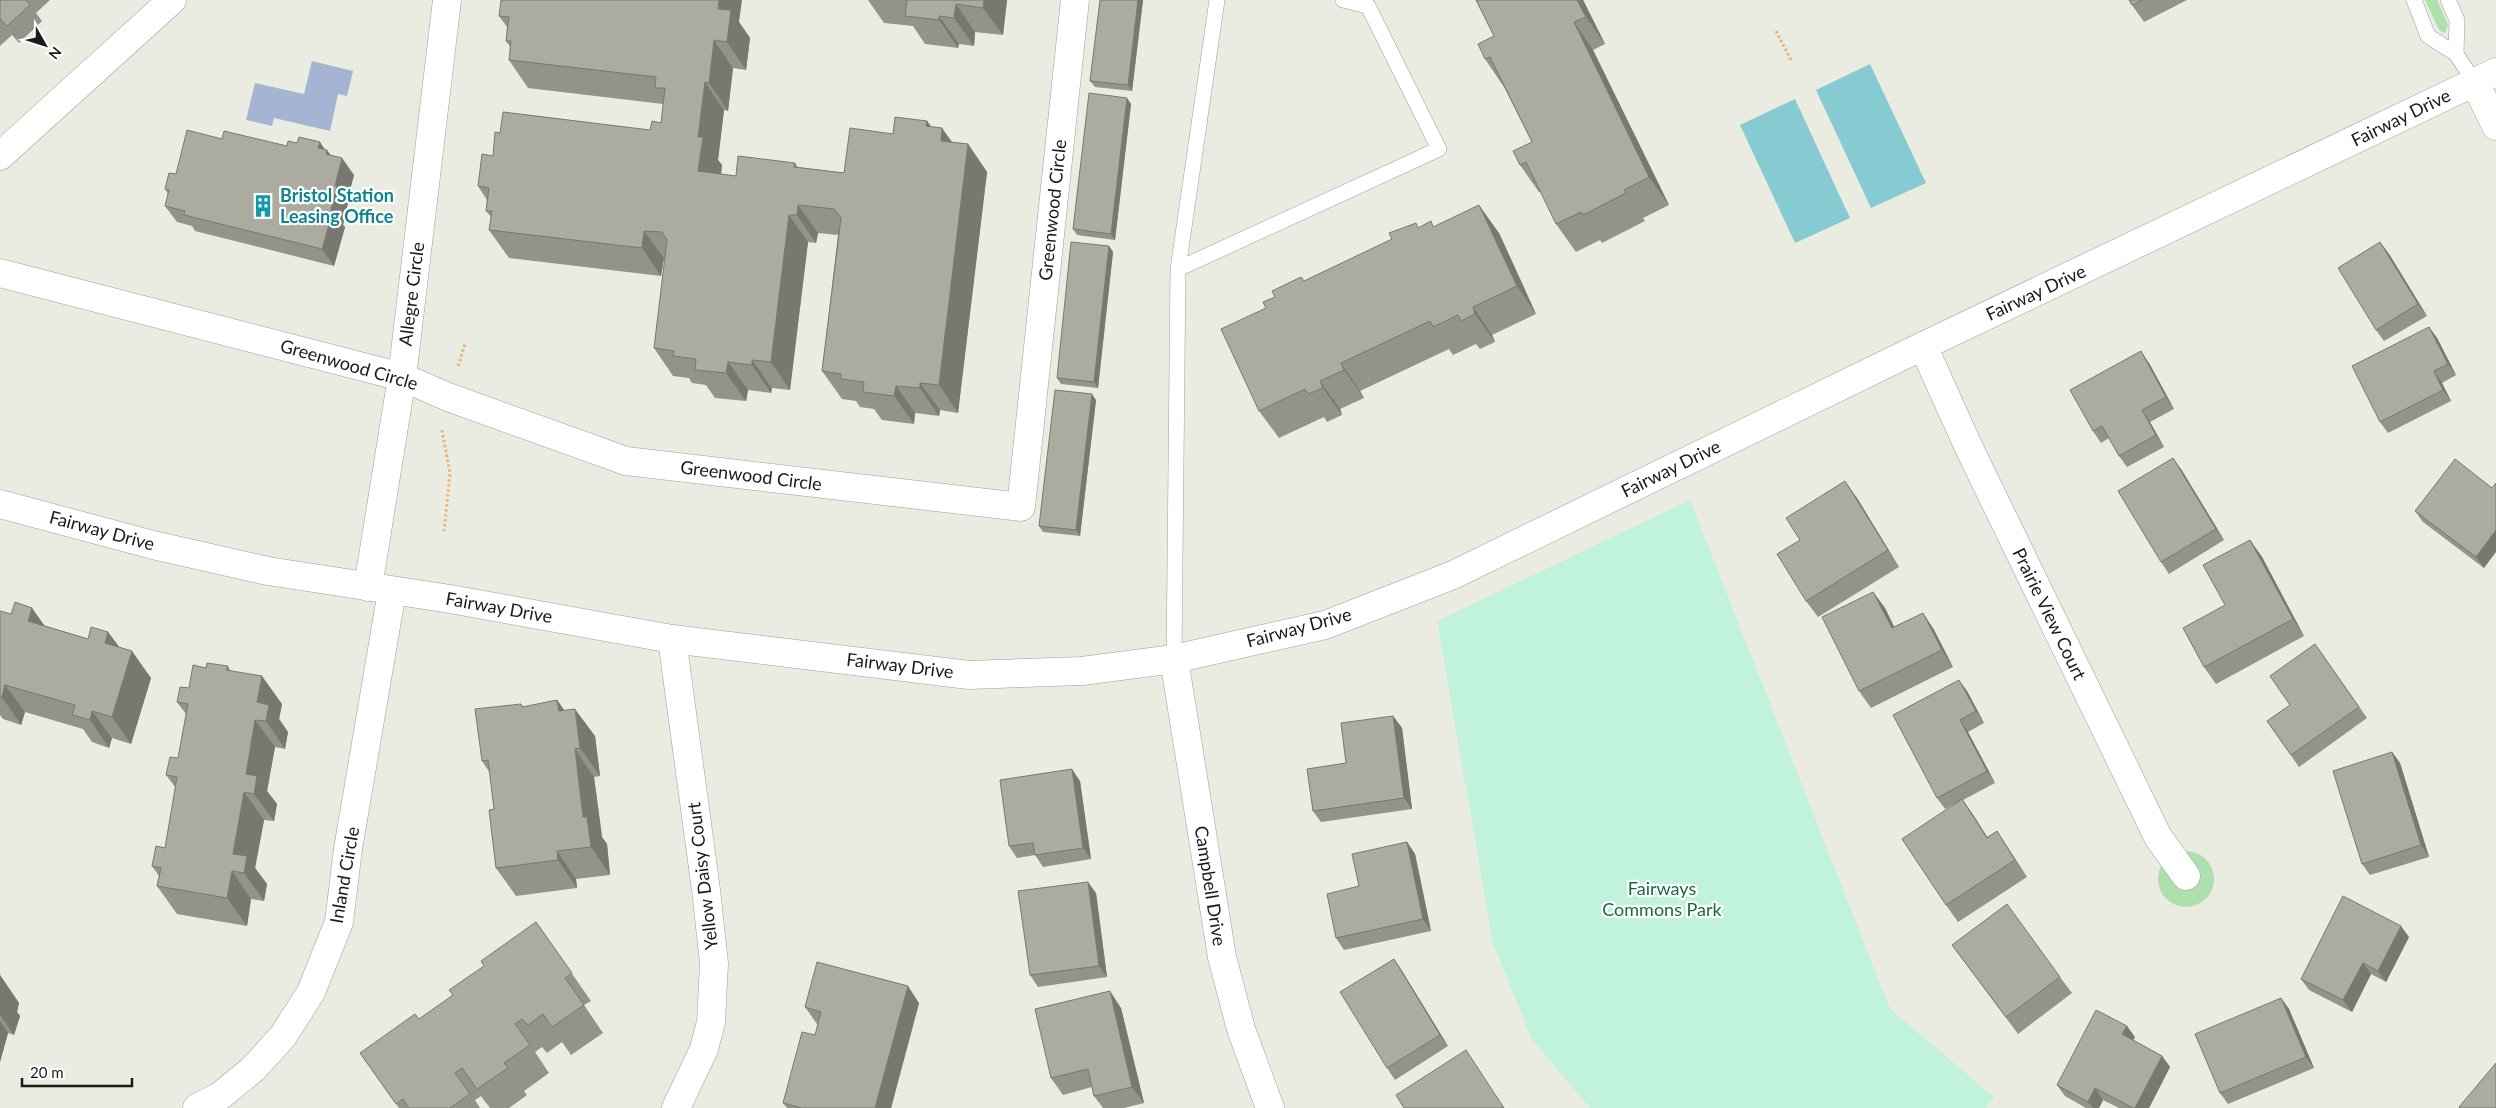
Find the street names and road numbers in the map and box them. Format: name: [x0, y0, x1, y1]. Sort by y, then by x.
street label: Fairway Drive: [2347, 84, 2454, 151]
street label: Greenwood Circle: [1034, 138, 1070, 282]
street label: Allegre Circle: [394, 241, 428, 347]
street label: Fairway Drive: [1982, 259, 2089, 325]
street label: Greenwood Circle: [278, 334, 421, 394]
street label: Fairway Drive: [1617, 435, 1724, 502]
street label: Greenwood Circle: [679, 455, 823, 495]
street label: Fairway Drive: [47, 505, 157, 555]
street label: Prairie View Court: [2008, 544, 2092, 684]
street label: Fairway Drive: [444, 587, 554, 627]
street label: Fairway Drive: [1244, 602, 1354, 652]
street label: Fairway Drive: [845, 648, 955, 682]
street label: Yellow Daisy Court: [682, 800, 722, 951]
street label: Campbell Drive: [1191, 824, 1231, 948]
street label: Inland Circle: [325, 825, 363, 925]

